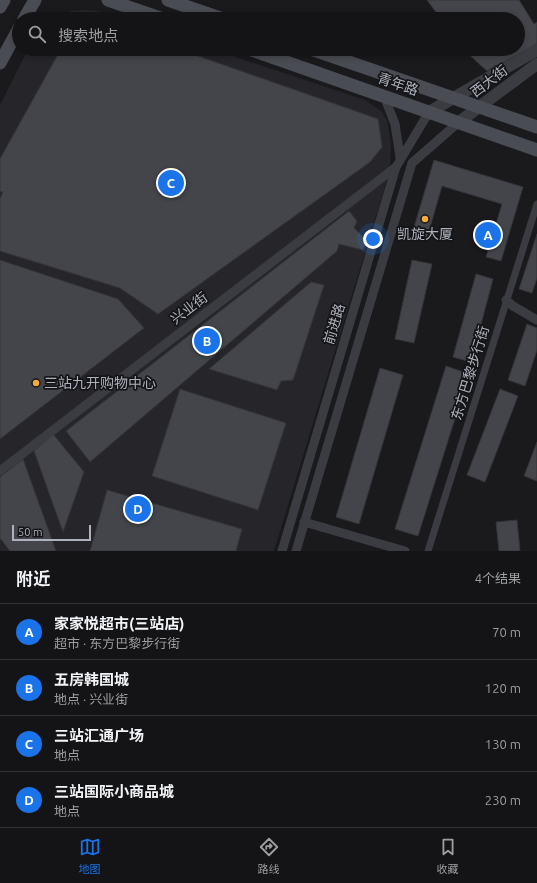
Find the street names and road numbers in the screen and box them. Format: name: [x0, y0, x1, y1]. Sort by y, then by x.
street label: 西大街: [467, 62, 511, 100]
street label: 青年路: [376, 70, 420, 98]
street label: 兴业街: [167, 289, 211, 327]
street label: 前进路: [320, 302, 348, 346]
street label: 东方巴黎步行街: [448, 324, 492, 422]

